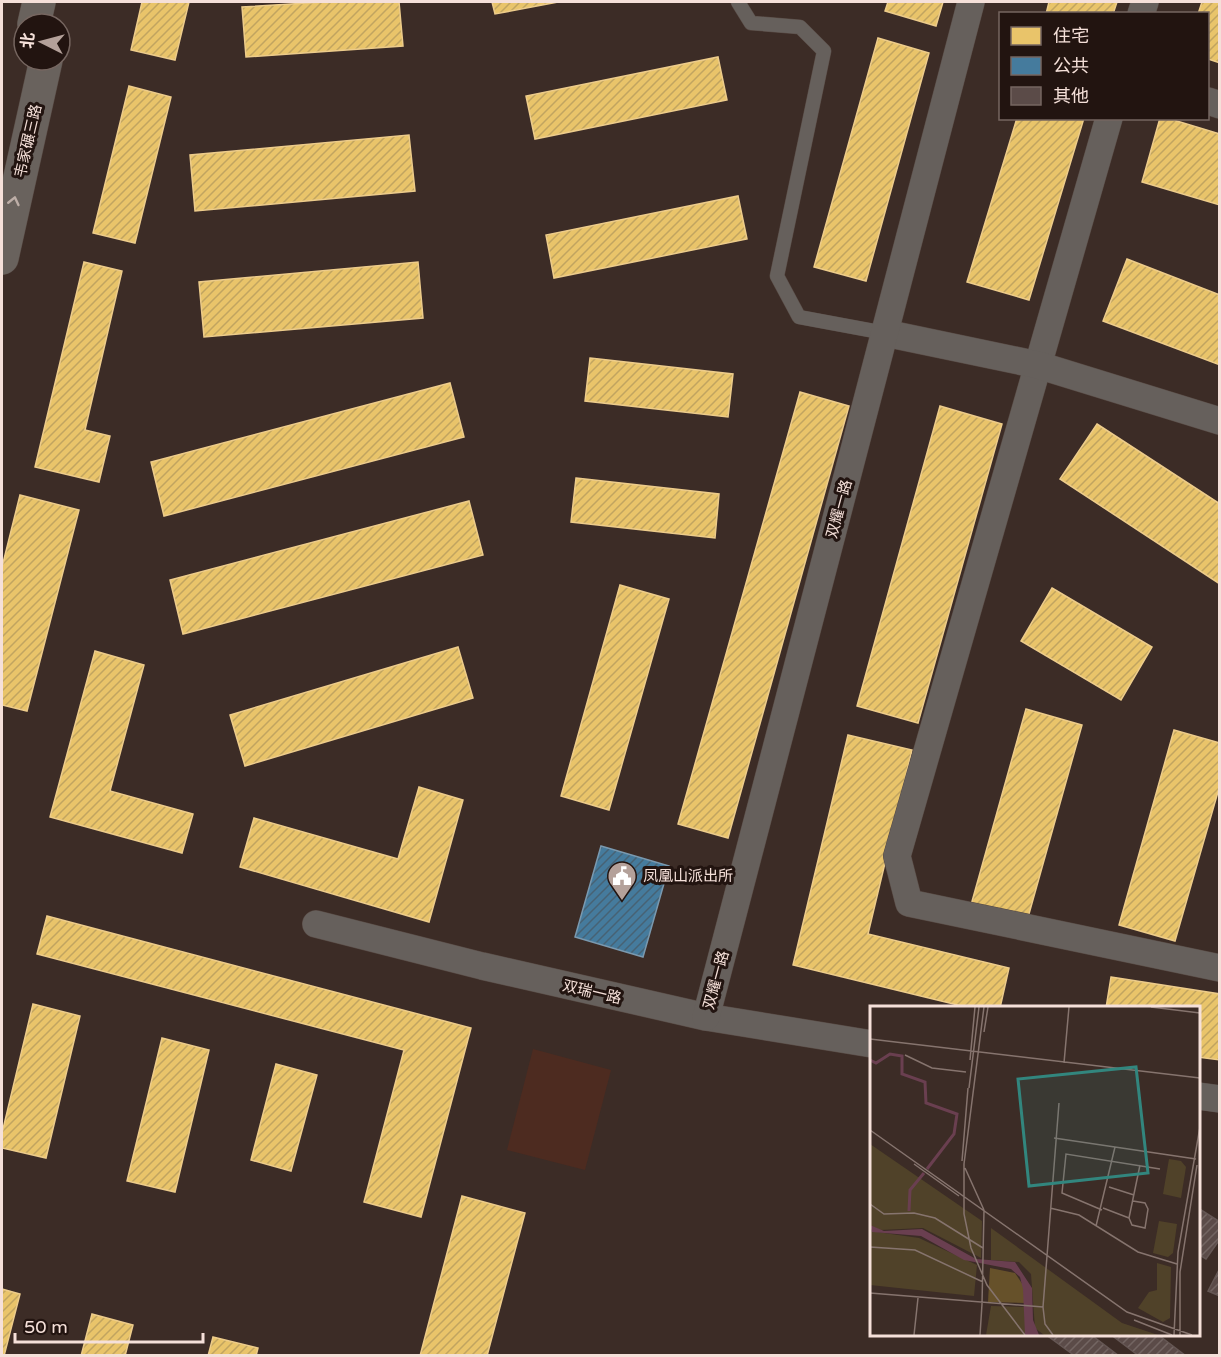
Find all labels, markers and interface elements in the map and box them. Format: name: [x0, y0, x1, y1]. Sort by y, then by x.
north arrow: [12, 12, 72, 72]
legend: [999, 12, 1209, 120]
text: 住宅: [1053, 25, 1089, 47]
text: 北: [17, 32, 39, 50]
text: 公共: [1053, 55, 1089, 77]
text: 其他: [1053, 85, 1089, 107]
street label: 韦家碾三路: [11, 102, 45, 180]
one-way arrow: [7, 196, 20, 206]
street label: 双耀一路: [823, 478, 855, 540]
public building icon: 凤凰山派出所: [606, 860, 638, 902]
place label: 凤凰山派出所: [643, 867, 733, 885]
street label: 双耀一路: [700, 949, 732, 1011]
street label: 双瑞一路: [561, 976, 623, 1008]
inset map: [870, 1006, 1200, 1336]
scale bar: [15, 1306, 202, 1344]
text: 50 m: [24, 1316, 68, 1338]

